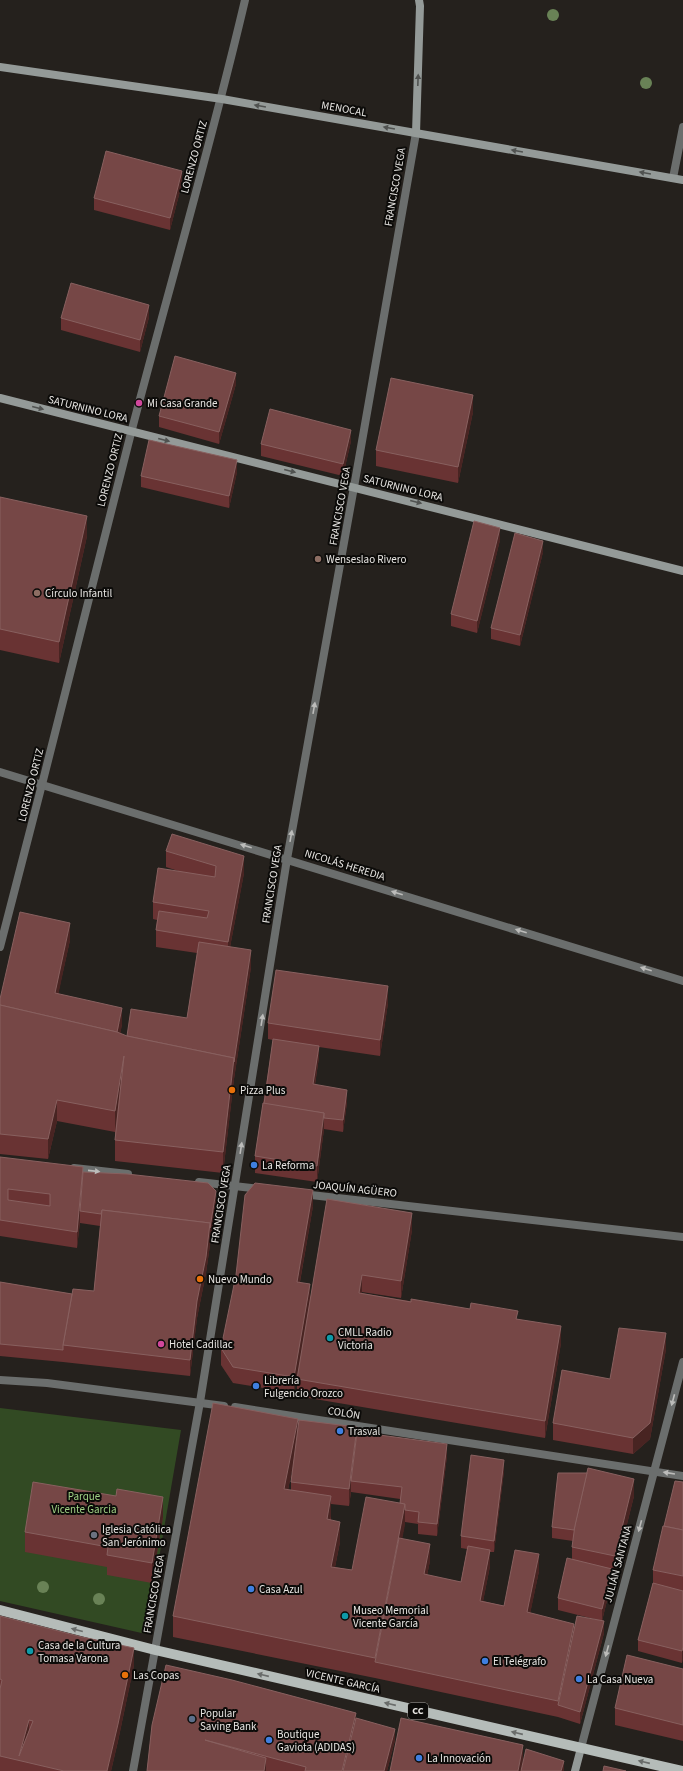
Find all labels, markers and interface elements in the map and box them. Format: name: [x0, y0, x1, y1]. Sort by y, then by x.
one-way arrow: [414, 74, 421, 86]
street label: MENOCAL: [320, 98, 368, 120]
one-way arrow: [254, 103, 267, 109]
street label: LORENZO ORTIZ: [177, 119, 211, 195]
one-way arrow: [382, 125, 395, 131]
street label: FRANCISCO VEGA: [381, 147, 409, 227]
one-way arrow: [510, 147, 523, 153]
one-way arrow: [639, 170, 651, 176]
street label: SATURNINO LORA: [47, 392, 129, 426]
place label: Mi Casa Grande: [147, 396, 218, 411]
marker: Mi Casa Grande: [134, 398, 144, 408]
one-way arrow: [32, 405, 44, 411]
street label: LORENZO ORTIZ: [94, 432, 126, 508]
one-way arrow: [158, 437, 170, 443]
street label: FRANCISCO VEGA: [326, 466, 354, 546]
one-way arrow: [284, 468, 296, 474]
street label: SATURNINO LORA: [362, 471, 444, 505]
one-way arrow: [410, 500, 422, 506]
place label: Wenseslao Rivero: [326, 552, 407, 567]
marker: Wenseslao Rivero: [313, 554, 323, 564]
place label: Círculo Infantil: [45, 586, 113, 601]
marker: Círculo Infantil: [32, 588, 42, 598]
one-way arrow: [311, 702, 317, 714]
street label: LORENZO ORTIZ: [15, 747, 47, 823]
one-way arrow: [288, 830, 294, 842]
one-way arrow: [240, 843, 252, 849]
street label: FRANCISCO VEGA: [258, 844, 286, 924]
street label: NICOLÁS HEREDIA: [303, 846, 387, 884]
one-way arrow: [391, 890, 403, 896]
one-way arrow: [515, 928, 527, 934]
one-way arrow: [639, 966, 651, 972]
one-way arrow: [259, 1013, 265, 1026]
place label: Pizza Plus: [240, 1083, 286, 1098]
marker: Pizza Plus: [227, 1085, 237, 1095]
one-way arrow: [238, 1142, 244, 1154]
place label: La Reforma: [262, 1158, 314, 1173]
marker: La Reforma: [249, 1160, 259, 1170]
street label: FRANCISCO VEGA: [207, 1164, 235, 1244]
one-way arrow: [88, 1168, 100, 1174]
street label: JOAQUÍN AGÜERO: [312, 1177, 398, 1201]
place label: Nuevo Mundo: [208, 1272, 272, 1287]
marker: Nuevo Mundo: [195, 1274, 205, 1284]
place label: CMLL Radio Victoria: [338, 1325, 392, 1353]
marker: CMLL Radio Victoria: [325, 1333, 335, 1343]
place label: Hotel Cadillac: [169, 1337, 233, 1352]
marker: Hotel Cadillac: [156, 1339, 166, 1349]
place label: Librería Fulgencio Orozco: [264, 1373, 343, 1401]
marker: Librería Fulgencio Orozco: [251, 1381, 261, 1391]
one-way arrow: [670, 1394, 676, 1406]
street label: COLÓN: [327, 1403, 361, 1423]
place label: Trasval: [348, 1424, 381, 1439]
marker: Trasval: [335, 1426, 345, 1436]
one-way arrow: [663, 1470, 675, 1476]
park label: Parque Vicente Garcia: [51, 1489, 117, 1517]
one-way arrow: [637, 1520, 643, 1532]
place label: Iglesia Católica San Jerónimo: [102, 1522, 171, 1550]
street label: JULIÁN SANTANA: [600, 1524, 636, 1604]
marker: Iglesia Católica San Jerónimo: [89, 1530, 99, 1540]
street label: FRANCISCO VEGA: [140, 1554, 168, 1634]
place label: Casa Azul: [259, 1582, 303, 1597]
marker: Casa Azul: [246, 1584, 256, 1594]
place label: Museo Memorial Vicente García: [353, 1603, 429, 1631]
marker: Museo Memorial Vicente García: [340, 1611, 350, 1621]
one-way arrow: [70, 1627, 82, 1633]
place label: Casa de la Cultura Tomasa Varona: [38, 1638, 120, 1666]
one-way arrow: [603, 1645, 609, 1657]
marker: Casa de la Cultura Tomasa Varona: [25, 1646, 35, 1656]
place label: El Telégrafo: [493, 1654, 546, 1669]
marker: El Telégrafo: [480, 1656, 490, 1666]
street label: VICENTE GARCÍA: [304, 1665, 382, 1697]
place label: Las Copas: [133, 1668, 179, 1683]
marker: Las Copas: [120, 1670, 130, 1680]
one-way arrow: [257, 1672, 270, 1678]
place label: La Casa Nueva: [587, 1672, 653, 1687]
marker: La Casa Nueva: [574, 1674, 584, 1684]
one-way arrow: [384, 1701, 396, 1707]
road number: CC: [408, 1703, 428, 1719]
place label: Popular Saving Bank: [200, 1706, 257, 1734]
marker: Popular Saving Bank: [187, 1714, 197, 1724]
place label: Boutique Gaviota (ADIDAS): [277, 1727, 355, 1755]
one-way arrow: [511, 1730, 523, 1736]
marker: Boutique Gaviota (ADIDAS): [264, 1735, 274, 1745]
place label: La Innovación: [427, 1751, 491, 1766]
marker: La Innovación: [414, 1753, 424, 1763]
one-way arrow: [637, 1759, 650, 1765]

